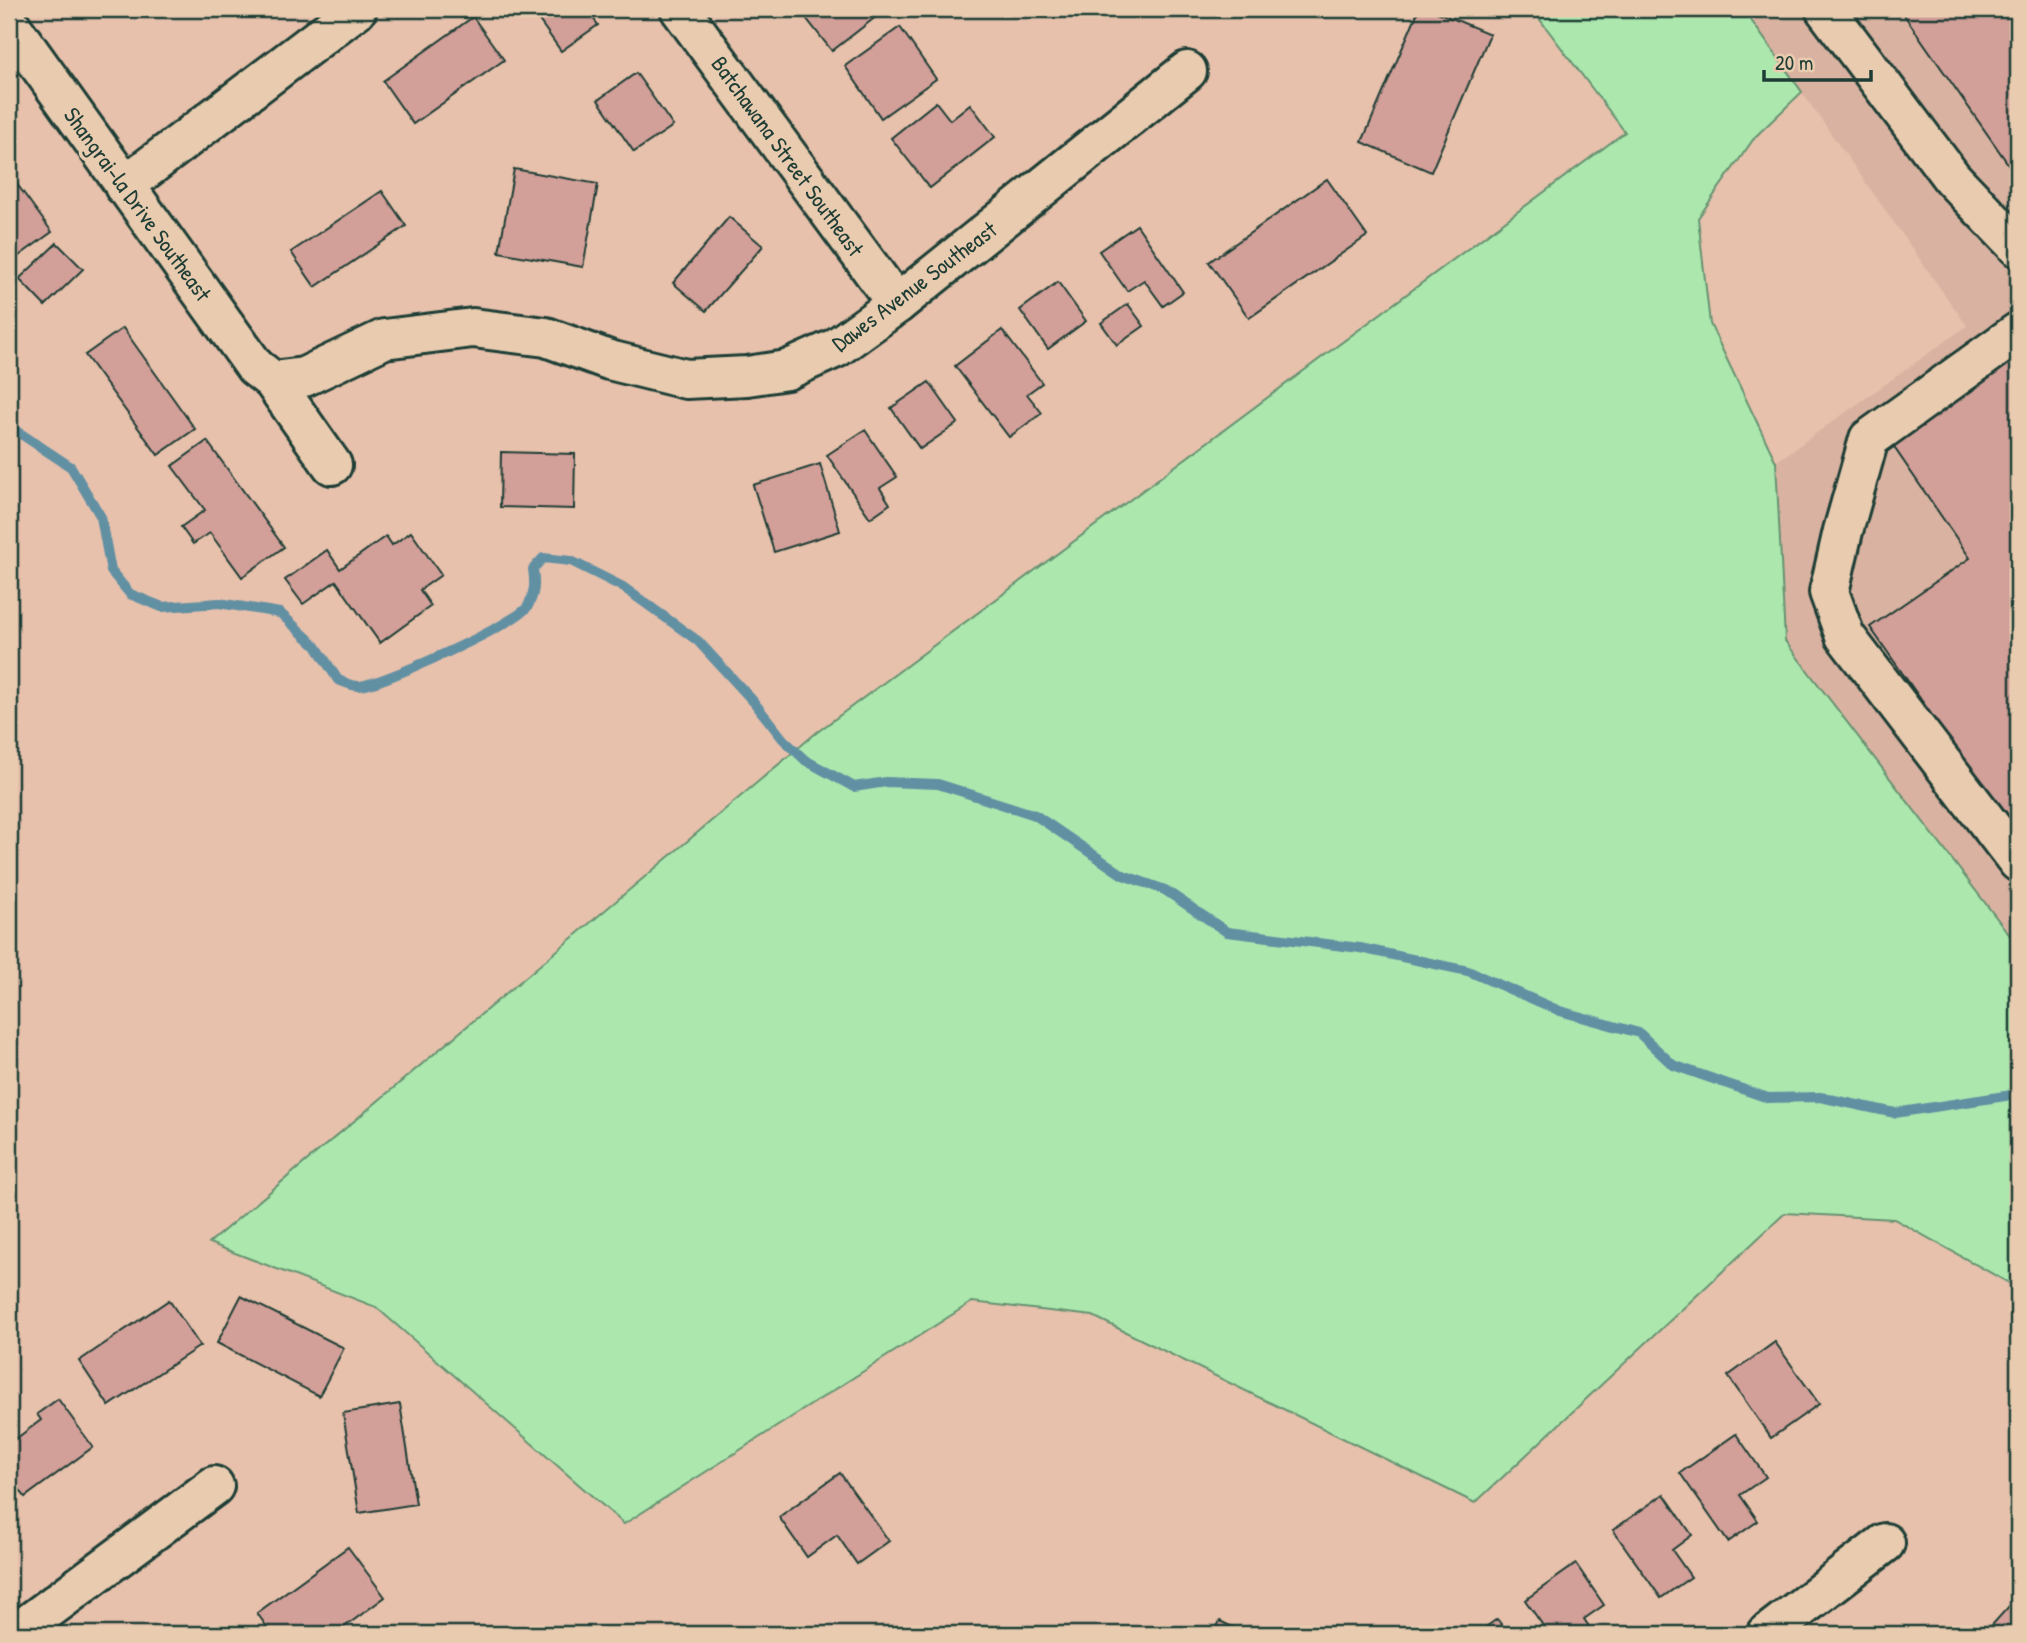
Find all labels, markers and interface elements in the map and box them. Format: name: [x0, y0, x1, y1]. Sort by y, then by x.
scale bar: [1764, 38, 1871, 82]
text: 20 m: [1775, 48, 1813, 77]
street label: Batchawana Street Southeast: [705, 49, 872, 263]
street label: Shangrai-la Drive Southeast: [57, 101, 220, 308]
street label: Dawes Avenue Southeast: [825, 213, 1004, 358]

